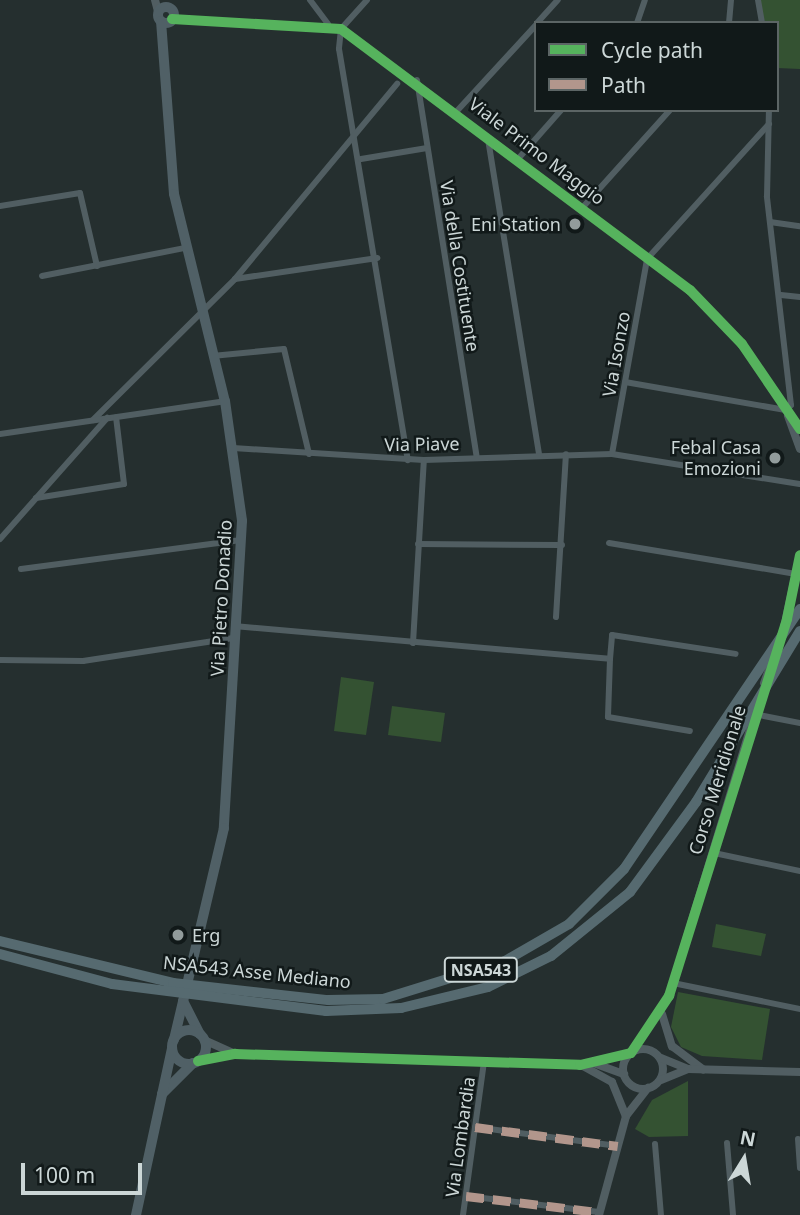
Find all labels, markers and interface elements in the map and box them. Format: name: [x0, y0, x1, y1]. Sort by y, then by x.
legend: [534, 21, 779, 112]
text: Cycle path: [601, 36, 703, 64]
text: Path: [601, 71, 646, 99]
street label: Viale Primo Maggio: [465, 93, 609, 209]
street label: Via della Costituente: [436, 179, 484, 353]
place label: Eni Station: [471, 213, 561, 235]
marker: Eni Station: [567, 216, 583, 232]
street label: Via Isonzo: [598, 310, 634, 398]
street label: Via Piave: [384, 433, 460, 455]
place label: Febal Casa Emozioni: [671, 437, 761, 480]
marker: Febal Casa Emozioni: [767, 450, 783, 466]
street label: Via Pietro Donadio: [206, 519, 236, 677]
street label: Corso Meridionale: [684, 703, 750, 857]
place label: Erg: [192, 924, 220, 946]
marker: Erg: [170, 927, 186, 943]
street label: NSA543 Asse Mediano: [162, 951, 352, 993]
road number: NSA543: [442, 958, 520, 982]
street label: Via Lombardia: [441, 1075, 479, 1199]
north arrow: [709, 1124, 779, 1194]
text: N: [738, 1124, 758, 1153]
scale bar: [24, 1148, 145, 1192]
text: 100 m: [34, 1161, 95, 1189]

